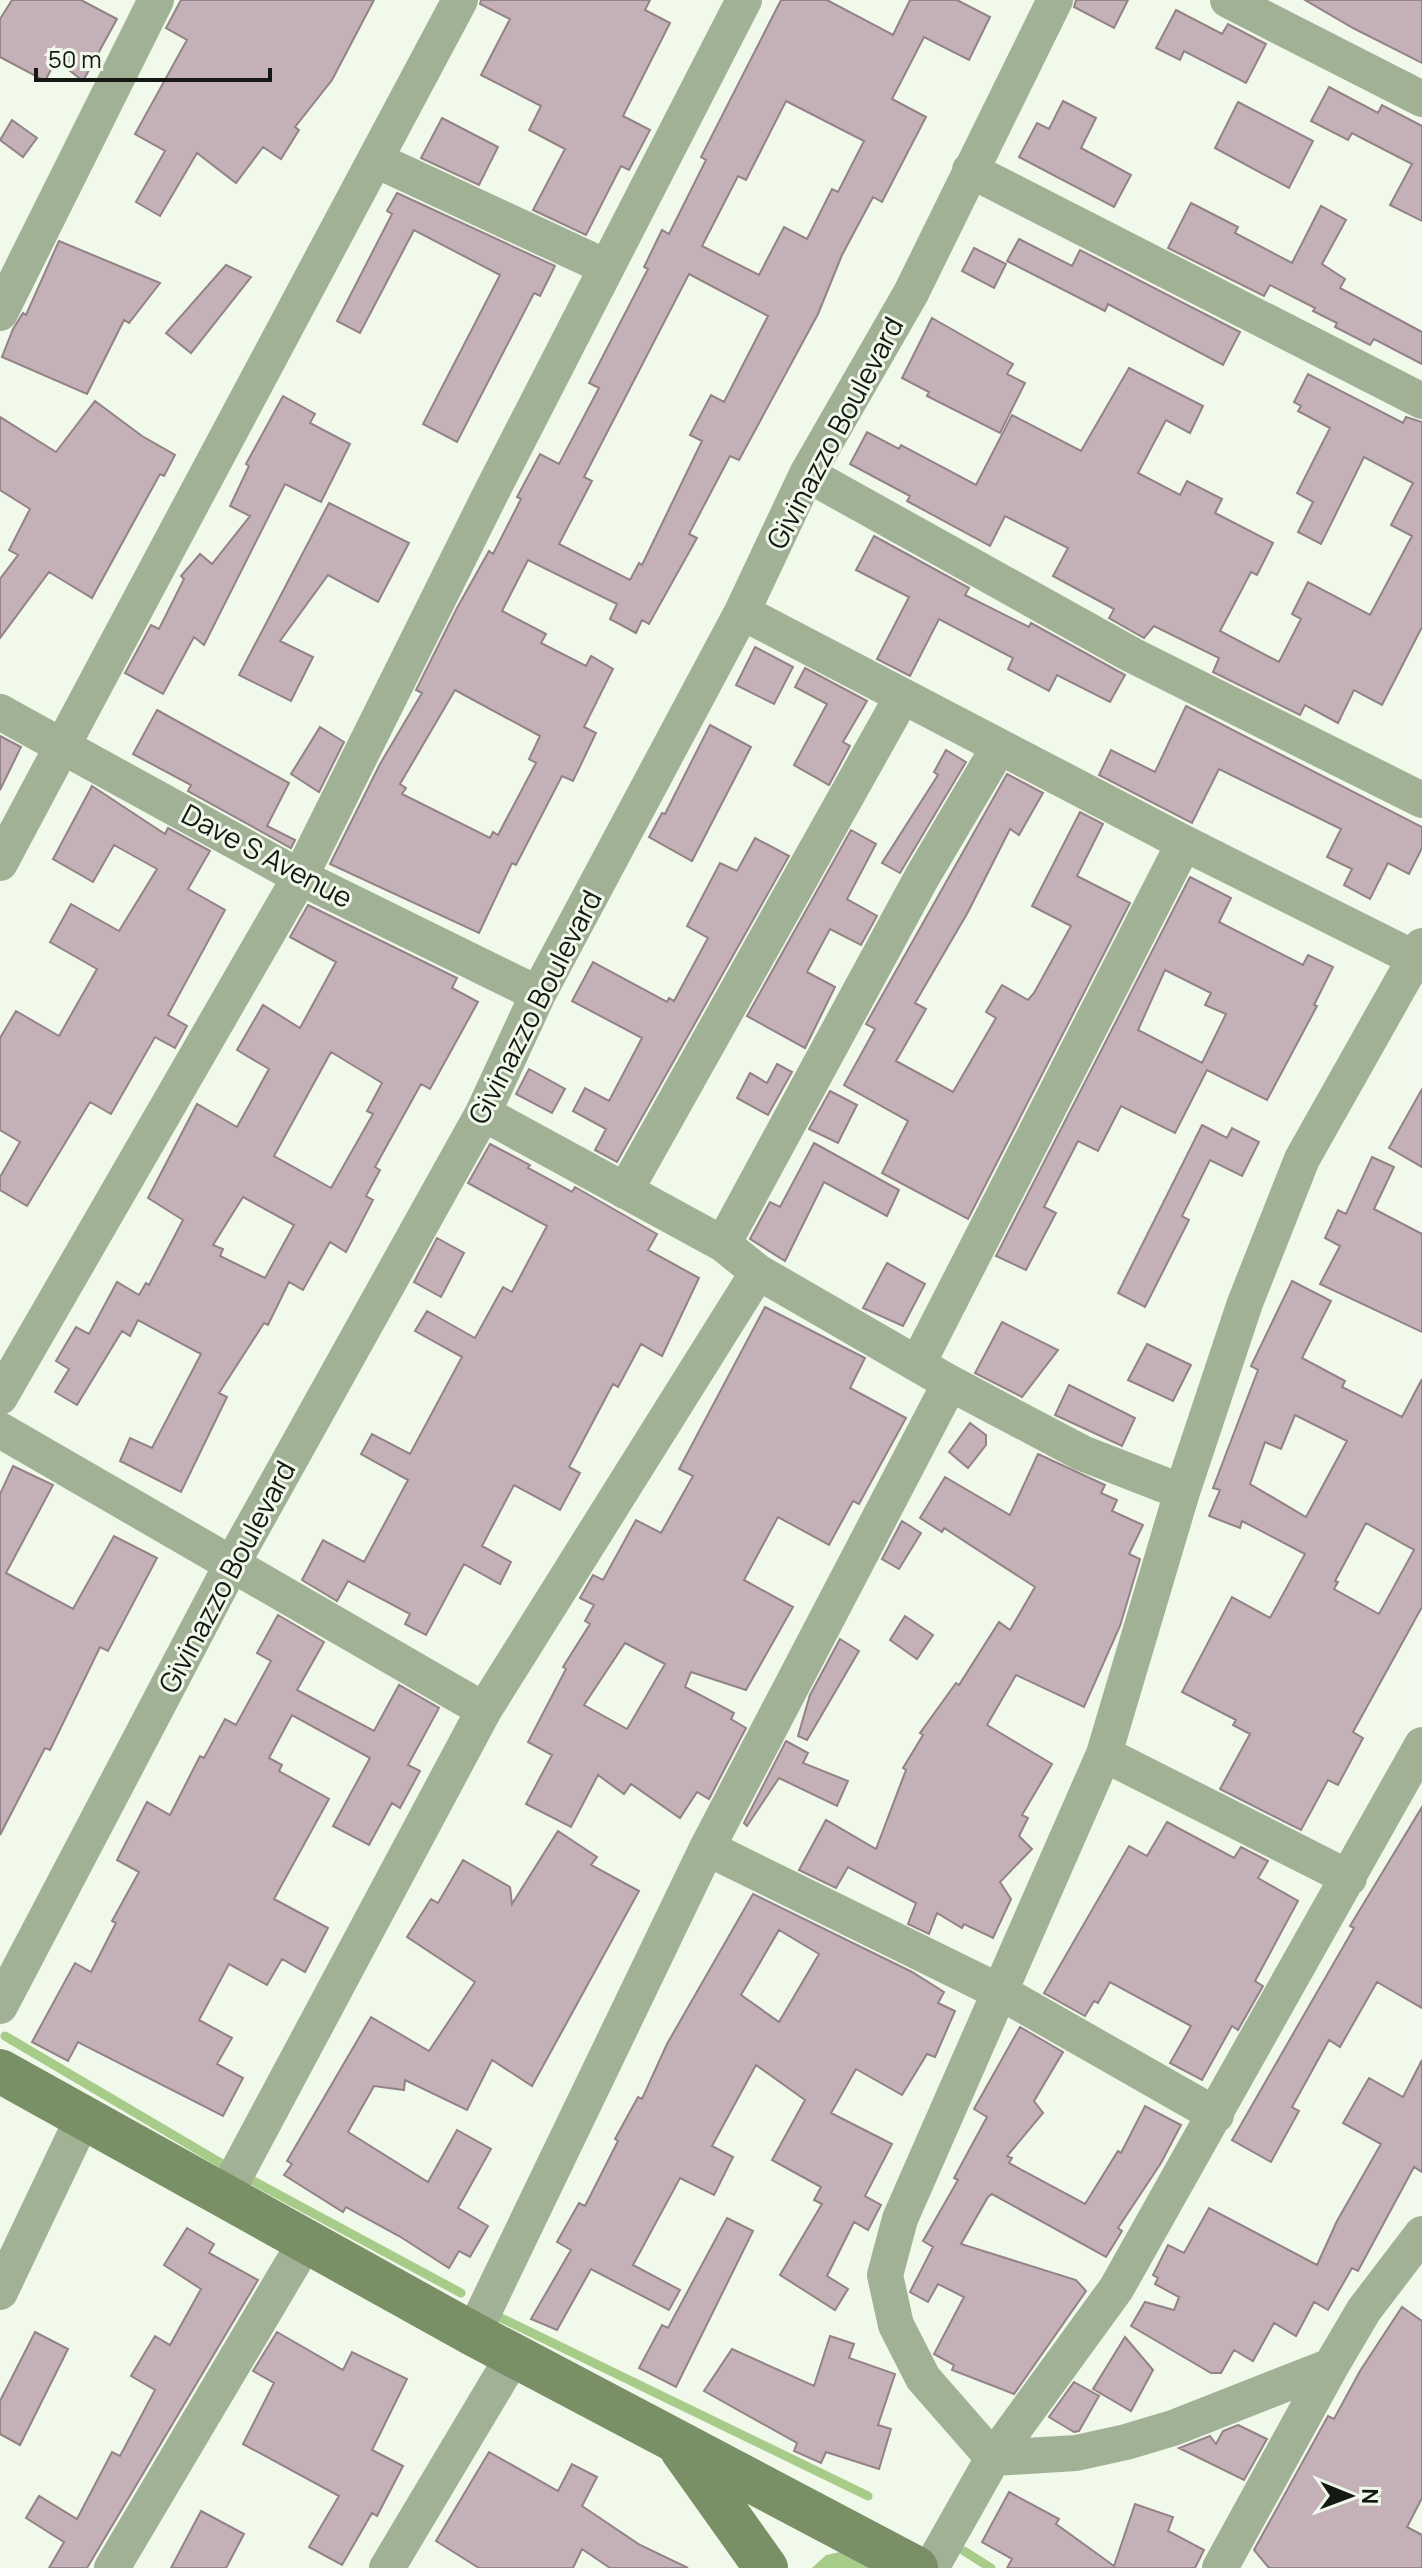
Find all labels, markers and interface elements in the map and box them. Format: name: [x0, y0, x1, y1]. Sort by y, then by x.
scale bar: [36, 32, 270, 82]
text: 50 m: [48, 42, 102, 75]
street label: Givinazzo Boulevard: [757, 310, 911, 555]
street label: Dave S Avenue: [175, 794, 359, 916]
street label: Givinazzo Boulevard: [459, 883, 610, 1130]
street label: Givinazzo Boulevard: [149, 1454, 303, 1699]
north arrow: [1310, 2456, 1390, 2536]
text: N: [1355, 2488, 1385, 2505]

